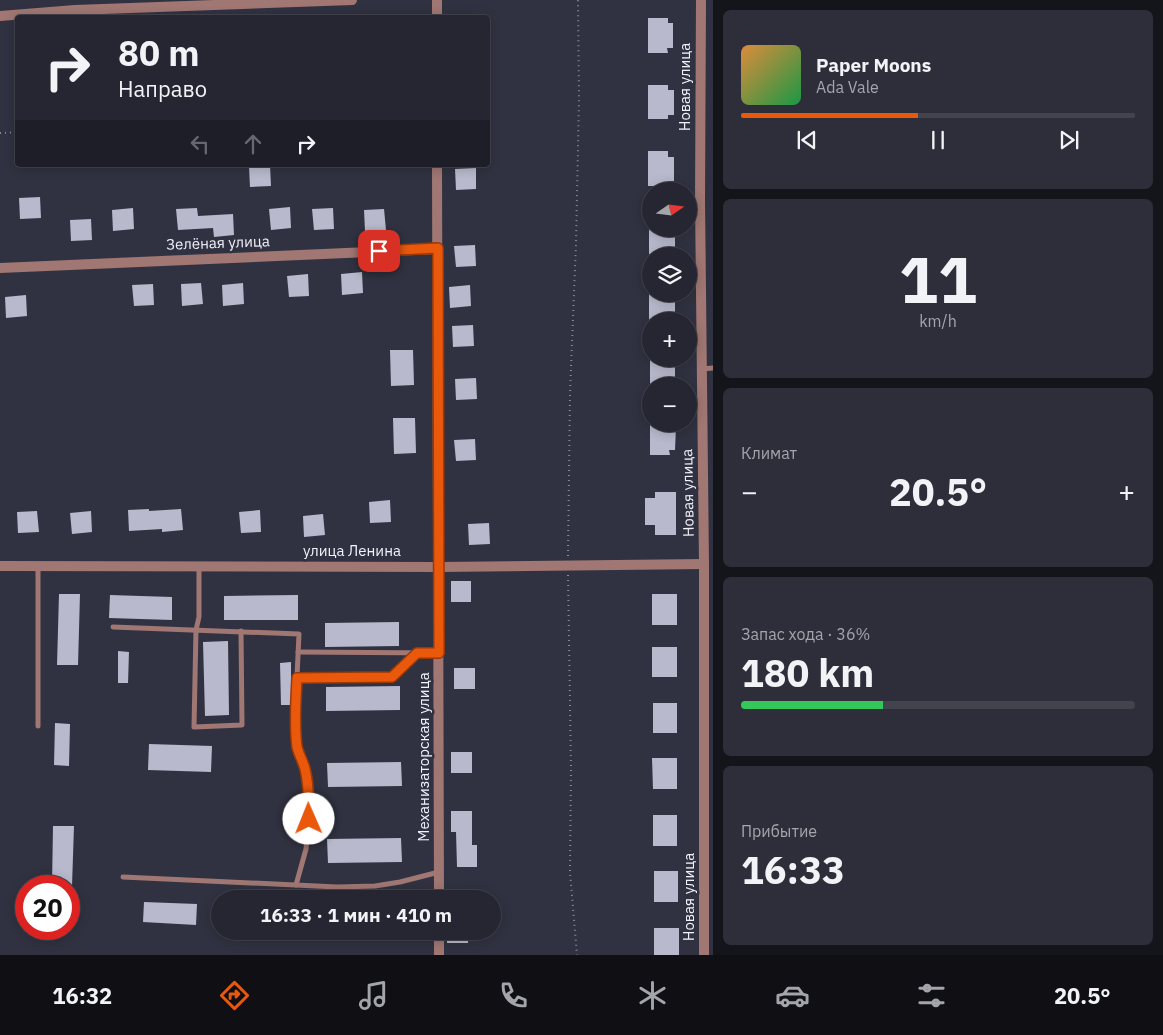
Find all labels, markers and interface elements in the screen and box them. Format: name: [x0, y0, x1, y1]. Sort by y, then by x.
text: 80 m: [118, 30, 200, 76]
icon: right: [35, 35, 100, 100]
street label: Новая улица: [675, 43, 694, 131]
text: Paper Moons: [816, 53, 931, 77]
text: Направо: [118, 74, 207, 103]
text: Ada Vale: [816, 77, 879, 97]
icon: previous: [793, 126, 821, 154]
icon: pause: [924, 126, 952, 154]
icon: next: [1055, 126, 1083, 154]
icon: left: [186, 130, 214, 158]
icon: ahead: [239, 130, 267, 158]
icon: right: [292, 130, 320, 158]
north arrow: [642, 182, 698, 238]
map controls: [642, 182, 697, 432]
pin: [358, 230, 400, 272]
street label: Зелёная улица: [166, 231, 270, 254]
text: 11: [899, 236, 977, 321]
icon: arrive: [365, 237, 393, 265]
button: layers: [642, 247, 697, 302]
text: km/h: [919, 311, 957, 331]
button: +: [642, 312, 697, 367]
button: −: [642, 377, 697, 432]
text: Климат: [741, 443, 797, 463]
street label: Новая улица: [677, 449, 698, 537]
text: 20.5°: [889, 467, 987, 516]
text: −: [741, 473, 758, 510]
text: +: [1118, 473, 1135, 510]
street label: улица Ленина: [303, 541, 401, 560]
text: Запас хода · 36%: [741, 624, 870, 644]
text: 180 km: [741, 648, 874, 697]
street label: Механизаторская улица: [414, 672, 433, 842]
position arrow: [282, 792, 334, 844]
text: Прибытие: [741, 821, 817, 841]
text: 16:33: [741, 845, 845, 894]
street label: Новая улица: [679, 853, 698, 941]
speed limit sign: 20: [15, 875, 80, 940]
text: 16:33 · 1 мин · 410 m: [260, 903, 452, 927]
icon: directions: [217, 978, 252, 1013]
icon: music: [356, 978, 391, 1013]
icon: phone: [496, 978, 531, 1013]
icon: climate: [635, 978, 670, 1013]
icon: car: [775, 978, 810, 1013]
icon: filters: [914, 978, 949, 1013]
text: 16:32: [52, 981, 112, 1010]
text: 20.5°: [1054, 981, 1111, 1010]

